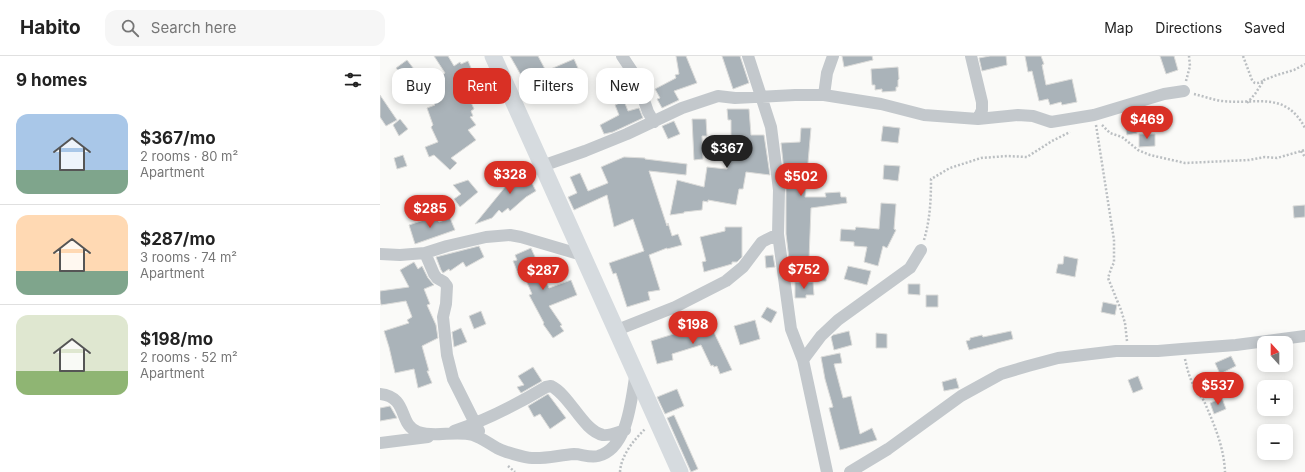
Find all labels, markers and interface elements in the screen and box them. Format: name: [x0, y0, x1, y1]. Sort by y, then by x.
search box: [105, 10, 385, 46]
text: Habito: [20, 16, 81, 39]
icon: search: [119, 17, 141, 39]
text: Search here: [151, 18, 237, 37]
text: Map: [1104, 19, 1133, 36]
text: Directions: [1155, 19, 1222, 36]
text: Saved: [1244, 19, 1285, 36]
chip: Buy: [392, 68, 445, 104]
chip: Rent: [453, 68, 511, 104]
chip: Filters: [519, 68, 588, 104]
chip: New: [596, 68, 654, 104]
icon: filters: [342, 69, 364, 91]
text: 9 homes: [16, 70, 87, 90]
pin: $469: [1123, 106, 1171, 140]
text: $469: [1130, 111, 1164, 127]
text: $367/mo: [140, 128, 216, 148]
icon: home: [48, 130, 96, 178]
pin: $367: [703, 135, 751, 169]
text: $367: [711, 140, 743, 156]
text: 2 rooms · 80 m²: [140, 148, 238, 164]
pin: $328: [486, 161, 534, 195]
pin: $502: [777, 163, 825, 197]
text: Apartment: [140, 164, 205, 180]
text: $328: [493, 166, 527, 182]
text: $502: [784, 168, 818, 184]
pin: $285: [406, 195, 454, 229]
text: $285: [413, 200, 447, 216]
text: $287/mo: [140, 229, 215, 249]
icon: home: [48, 231, 96, 279]
text: 3 rooms · 74 m²: [140, 249, 237, 265]
pin: $752: [780, 256, 828, 290]
pin: $287: [519, 257, 567, 291]
text: $752: [788, 261, 820, 277]
text: $287: [527, 262, 559, 278]
text: Apartment: [140, 265, 205, 281]
pin: $198: [669, 311, 717, 345]
text: $198: [677, 316, 709, 332]
text: $198/mo: [140, 329, 213, 349]
icon: home: [48, 331, 96, 379]
north arrow: [1257, 336, 1293, 372]
map controls: [1257, 336, 1293, 460]
text: 2 rooms · 52 m²: [140, 349, 238, 365]
text: Apartment: [140, 365, 205, 381]
pin: $537: [1194, 372, 1242, 406]
text: $537: [1202, 377, 1234, 393]
button: +: [1257, 380, 1293, 416]
button: −: [1257, 424, 1293, 460]

